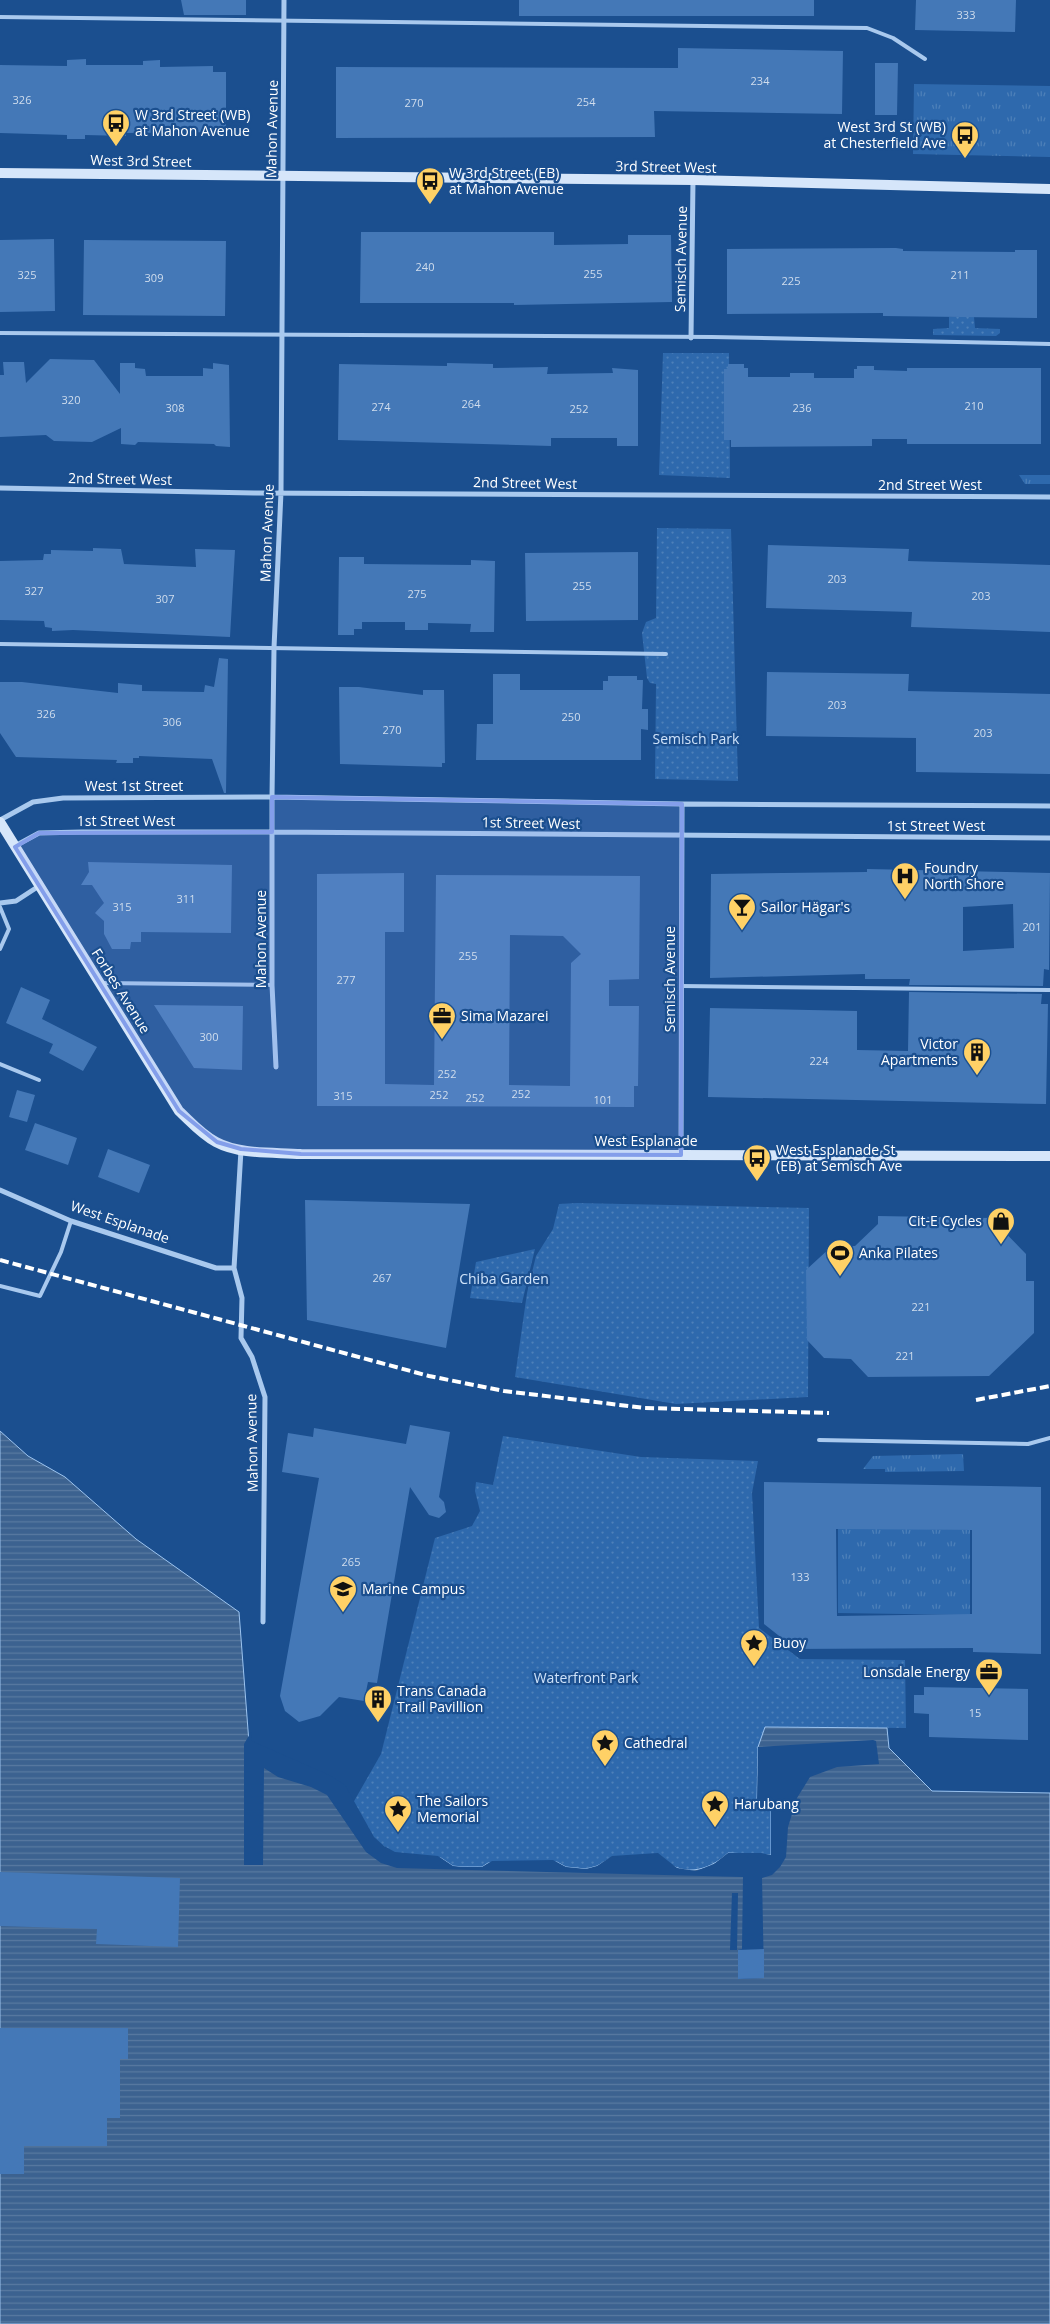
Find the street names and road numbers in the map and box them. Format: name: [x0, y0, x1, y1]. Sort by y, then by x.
street label: Mahon Avenue: [261, 80, 282, 178]
street label: West 3rd Street: [90, 150, 192, 171]
street label: 3rd Street West: [615, 156, 717, 177]
street label: Semisch Avenue: [670, 206, 691, 312]
street label: 2nd Street West: [68, 468, 172, 489]
street label: 2nd Street West: [473, 472, 577, 493]
street label: 2nd Street West: [878, 475, 982, 494]
street label: Mahon Avenue: [255, 483, 278, 582]
street label: West 1st Street: [85, 776, 183, 795]
street label: 1st Street West: [77, 811, 175, 830]
street label: 1st Street West: [482, 812, 580, 833]
street label: 1st Street West: [887, 816, 985, 835]
street label: Mahon Avenue: [251, 890, 270, 988]
street label: Semisch Avenue: [660, 926, 679, 1032]
street label: Forbes Avenue: [88, 945, 155, 1037]
street label: West Esplanade: [594, 1131, 698, 1150]
street label: West Esplanade: [68, 1196, 172, 1247]
street label: Mahon Avenue: [241, 1394, 262, 1492]

